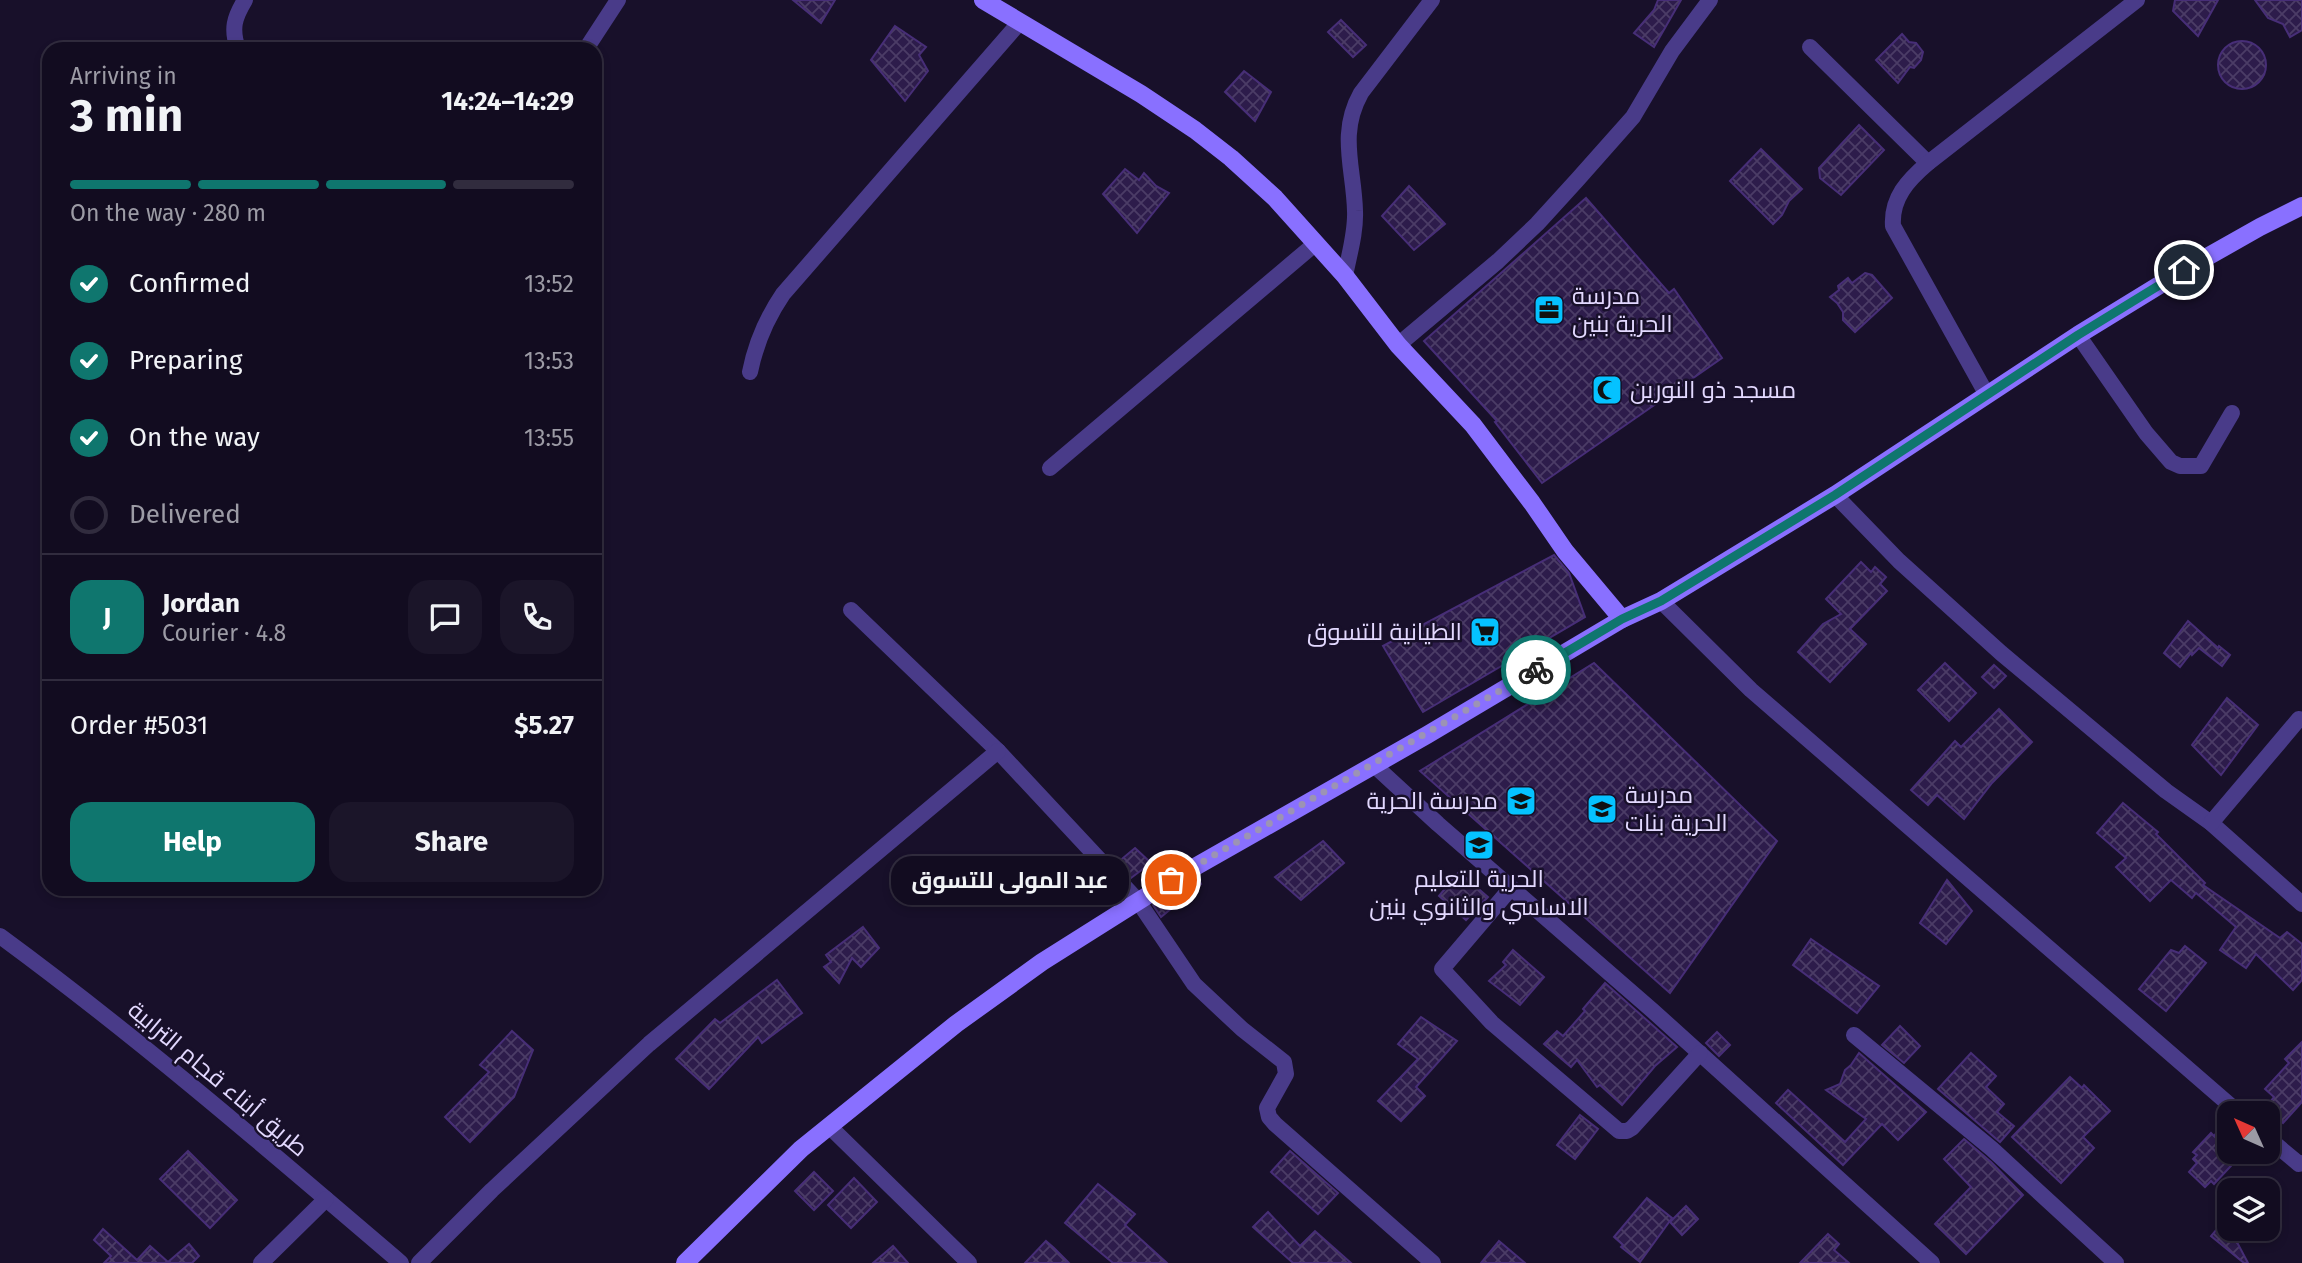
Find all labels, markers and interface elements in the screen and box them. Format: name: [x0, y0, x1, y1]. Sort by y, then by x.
text: Arriving in: [70, 62, 177, 90]
text: 14:24–14:29: [441, 86, 574, 117]
text: 3 min: [70, 88, 183, 143]
text: On the way · 280 m: [70, 199, 266, 227]
pin: [2154, 240, 2214, 300]
icon: home: [2165, 251, 2203, 289]
icon: check: [70, 265, 108, 303]
text: Confirmed: [129, 268, 250, 299]
text: 13:52: [524, 270, 574, 298]
place label: مدرسة الحرية بنين: [1572, 282, 1673, 338]
office icon: مدرسة الحرية بنين: [1532, 293, 1566, 327]
icon: check: [70, 342, 108, 380]
text: Preparing: [129, 345, 242, 376]
text: 13:53: [524, 347, 574, 375]
mosque icon: مسجد ذو النورين: [1590, 373, 1624, 407]
place label: مسجد ذو النورين: [1630, 376, 1796, 404]
icon: check: [70, 419, 108, 457]
text: On the way: [129, 422, 260, 453]
text: 13:55: [524, 424, 574, 452]
text: Delivered: [129, 499, 241, 530]
button: chat: [408, 580, 482, 654]
button: phone: [500, 580, 574, 654]
text: Jordan: [162, 588, 240, 619]
text: J: [103, 602, 111, 633]
supermarket icon: الطيانية للتسوق: [1468, 615, 1502, 649]
place label: الطيانية للتسوق: [1307, 618, 1462, 647]
text: Courier · 4.8: [162, 619, 286, 647]
courier: [1501, 635, 1571, 705]
icon: bike: [1517, 651, 1555, 689]
text: Order #5031: [70, 710, 208, 741]
text: $5.27: [514, 710, 574, 741]
place label: مدرسة الحرية بنات: [1625, 781, 1728, 837]
school or university icon: مدرسة الحرية: [1504, 784, 1538, 818]
place label: مدرسة الحرية: [1366, 787, 1498, 815]
school or university icon: مدرسة الحرية بنات: [1585, 792, 1619, 826]
button: Help: [70, 802, 315, 882]
button: Share: [329, 802, 574, 882]
school or university icon: الحرية للتعليم الاساسي والثانوي بنين: [1462, 828, 1496, 862]
pin: [1141, 850, 1201, 910]
callout: عبد المولى للتسوق: [891, 856, 1129, 904]
icon: bag: [1152, 861, 1190, 899]
place label: الحرية للتعليم الاساسي والثانوي بنين: [1369, 865, 1589, 925]
text: عبد المولى للتسوق: [912, 866, 1108, 894]
street label: طريق أبناء قجام الترابية: [121, 994, 315, 1164]
north arrow: [2217, 1101, 2280, 1164]
map controls: [2217, 1101, 2280, 1241]
button: layers: [2217, 1178, 2280, 1241]

